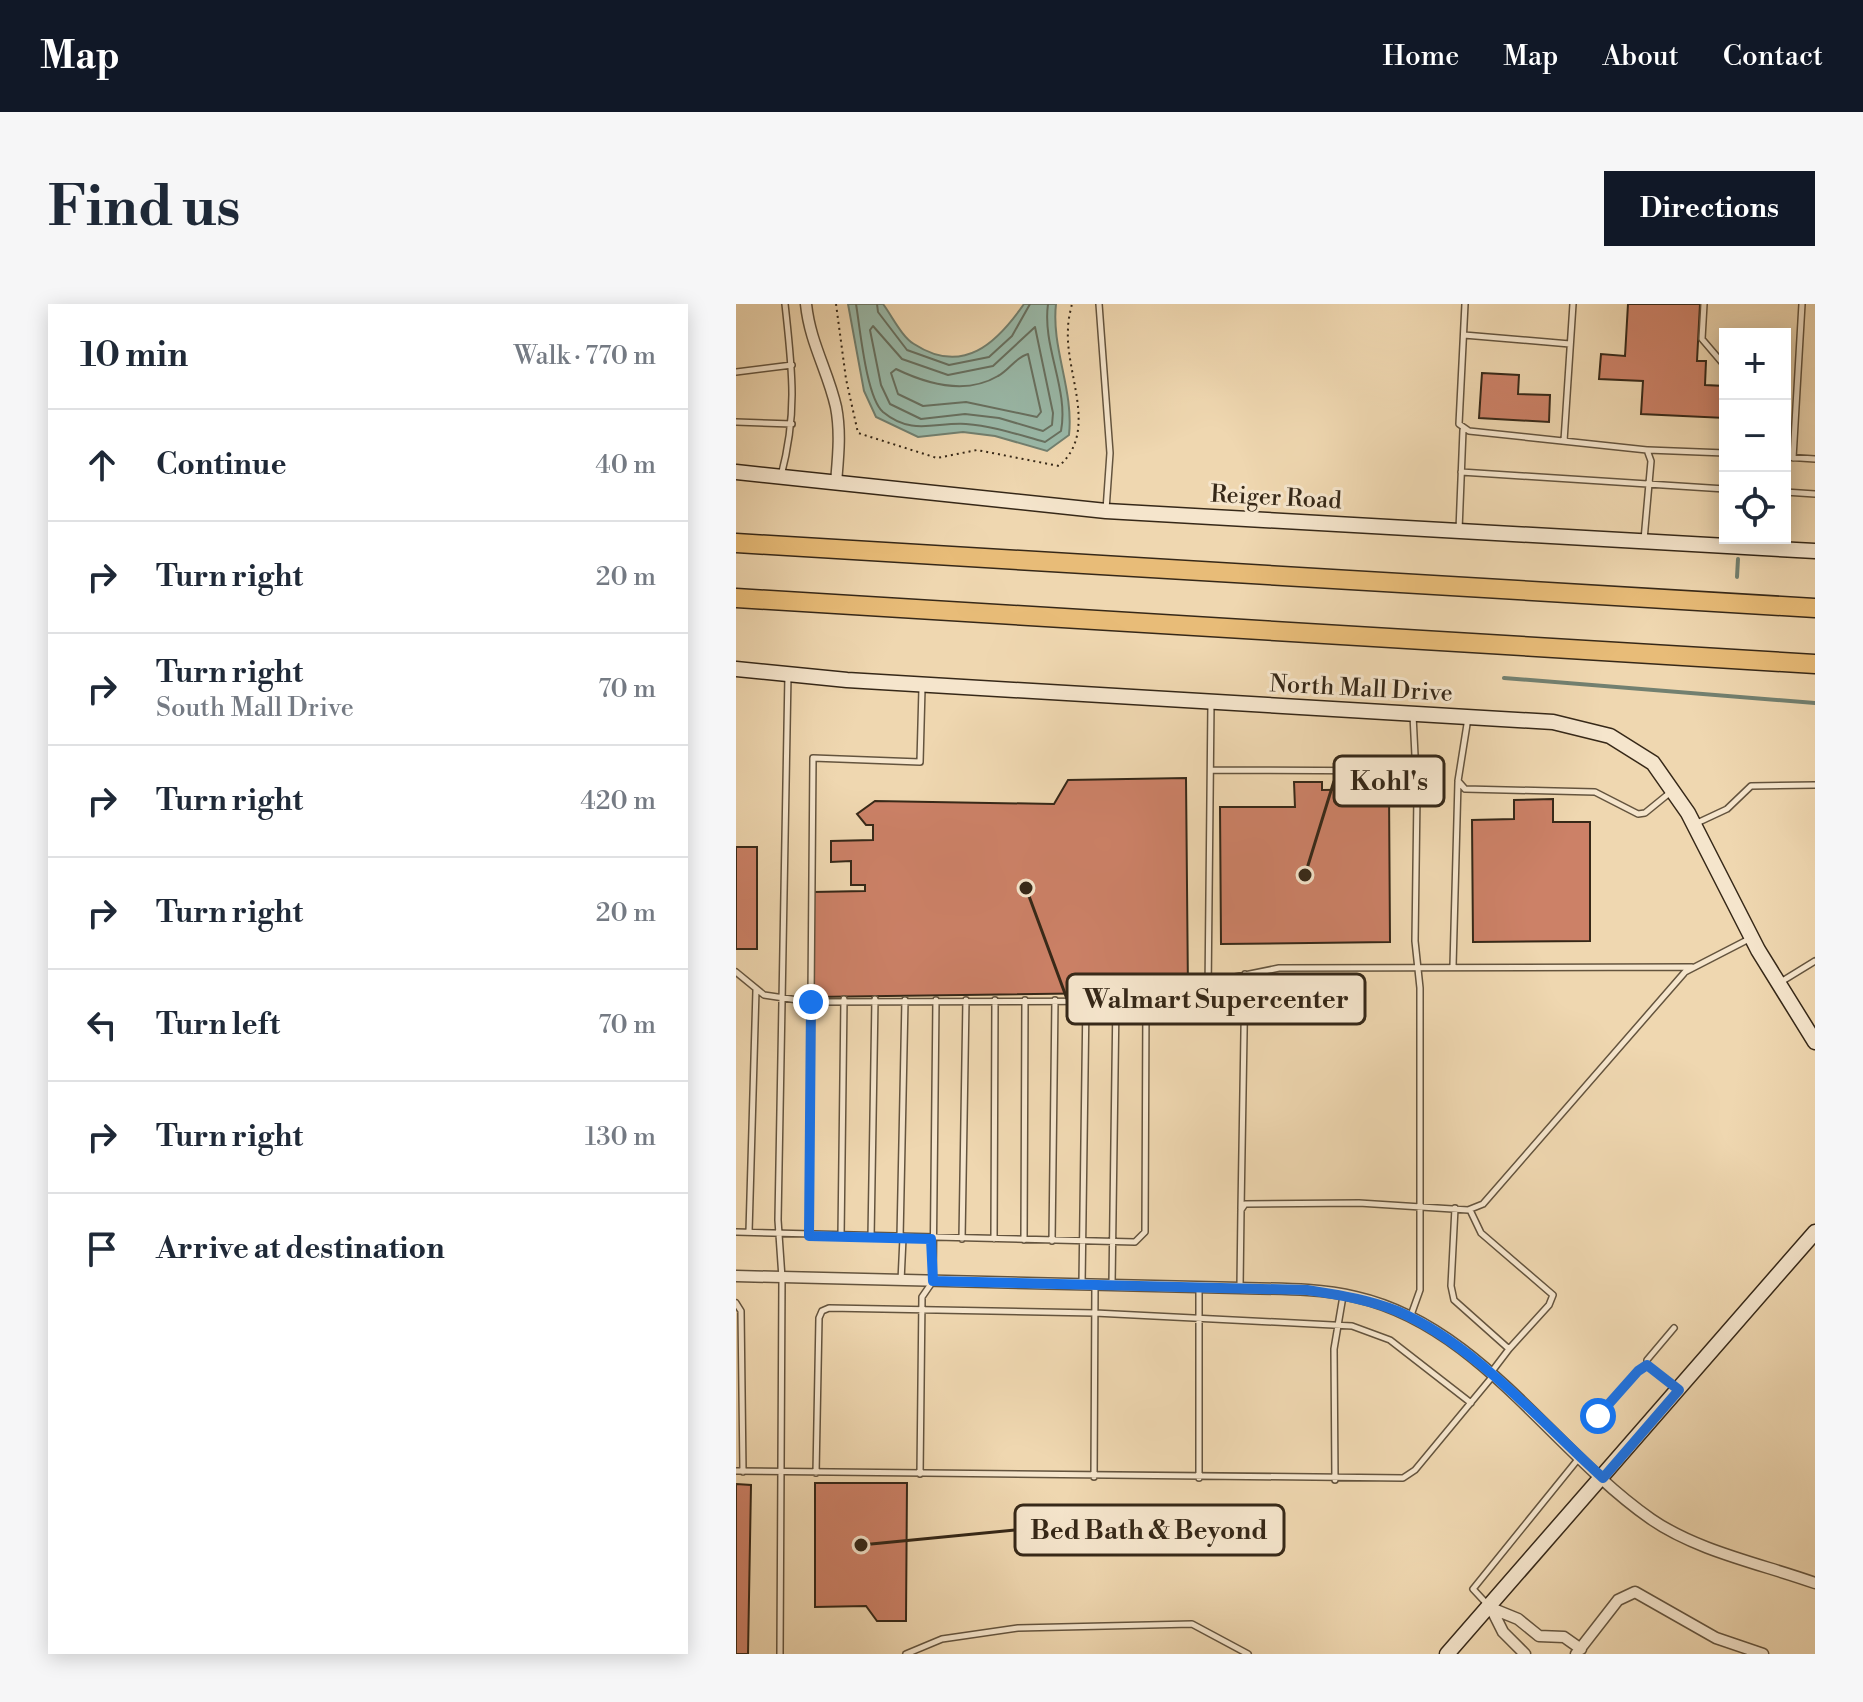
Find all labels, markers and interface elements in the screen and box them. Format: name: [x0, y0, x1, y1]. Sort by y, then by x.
text: Map: [40, 33, 120, 80]
text: Home: [1383, 39, 1459, 74]
text: Map: [1503, 39, 1558, 74]
text: About: [1602, 39, 1679, 74]
text: Contact: [1723, 39, 1823, 74]
button: Directions: [1604, 171, 1815, 246]
text: Find us: [48, 173, 241, 243]
map controls: [1719, 328, 1791, 544]
button: +: [1719, 328, 1791, 400]
text: 10 min: [80, 335, 188, 377]
text: Walk · 770 m: [514, 340, 656, 372]
button: −: [1719, 400, 1791, 472]
icon: ahead: [80, 443, 124, 487]
text: Continue: [156, 446, 287, 484]
text: 40 m: [595, 449, 656, 481]
button: locate: [1719, 472, 1791, 544]
street label: Reiger Road: [1209, 480, 1343, 516]
icon: right: [80, 555, 124, 599]
text: Turn right: [156, 558, 303, 596]
text: 20 m: [596, 561, 656, 593]
text: Turn right: [156, 654, 303, 692]
icon: right: [80, 667, 124, 711]
street label: North Mall Drive: [1268, 669, 1454, 709]
text: 70 m: [598, 673, 656, 705]
text: South Mall Drive: [156, 692, 354, 724]
callout: Kohl's: [1334, 756, 1444, 806]
text: Kohl's: [1350, 766, 1428, 798]
icon: right: [80, 779, 124, 823]
text: Turn right: [156, 782, 303, 820]
text: 420 m: [580, 785, 656, 817]
icon: right: [80, 891, 124, 935]
text: Turn right: [156, 894, 303, 932]
text: 20 m: [596, 897, 656, 929]
callout: Walmart Supercenter: [1067, 974, 1365, 1024]
route end: [793, 984, 829, 1020]
text: Walmart Supercenter: [1082, 984, 1349, 1016]
icon: left: [80, 1003, 124, 1047]
text: Turn left: [156, 1006, 280, 1044]
text: 70 m: [598, 1009, 656, 1041]
icon: right: [80, 1115, 124, 1159]
text: Turn right: [156, 1118, 303, 1156]
text: 130 m: [585, 1121, 656, 1153]
icon: arrive: [80, 1227, 124, 1271]
text: Arrive at destination: [156, 1230, 445, 1268]
route start: [1580, 1398, 1616, 1434]
callout: Bed Bath & Beyond: [1015, 1505, 1284, 1555]
text: Bed Bath & Beyond: [1030, 1515, 1268, 1547]

